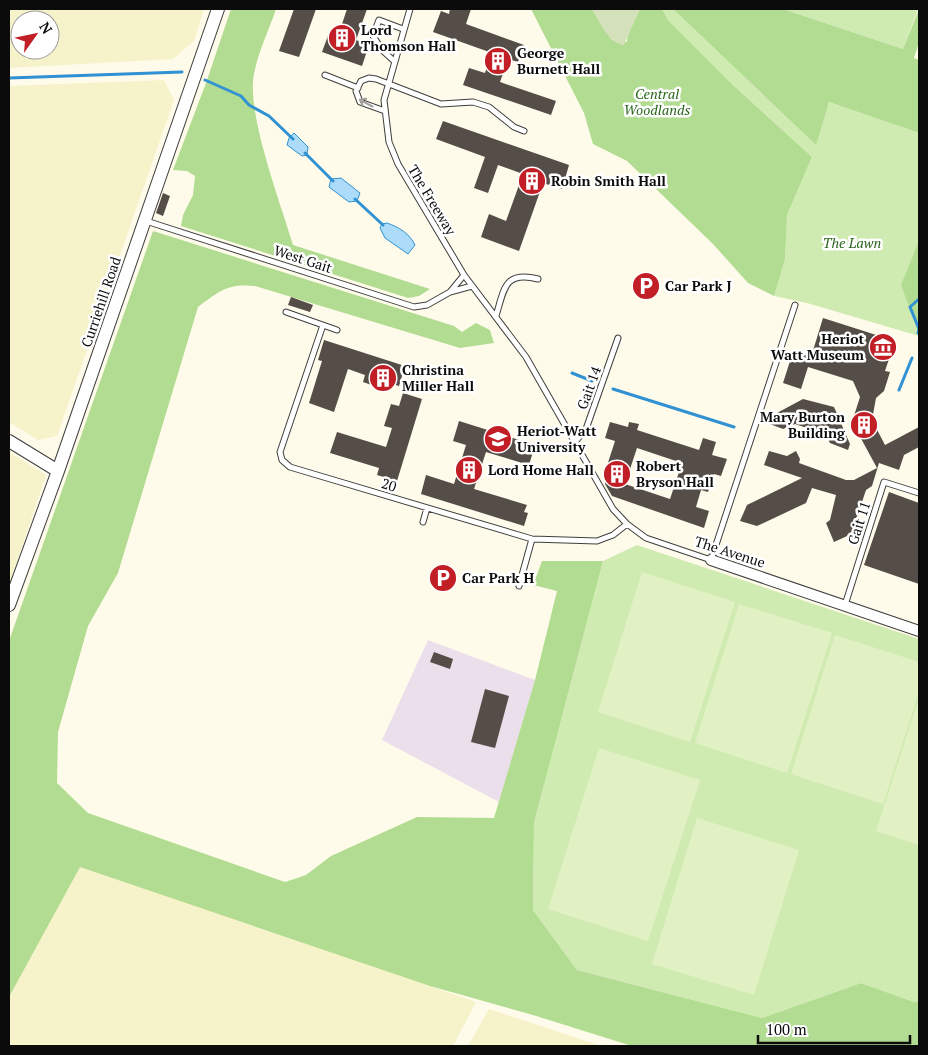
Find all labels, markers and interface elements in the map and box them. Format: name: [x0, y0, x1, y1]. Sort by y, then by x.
north arrow: [10, 10, 60, 60]
text: N: [35, 18, 57, 38]
place label: Lord Thomson Hall: [361, 20, 456, 55]
building icon: Lord Thomson Hall: [327, 23, 357, 53]
place label: George Burnett Hall: [517, 43, 600, 78]
building icon: George Burnett Hall: [483, 46, 513, 76]
park label: Central Woodlands: [624, 84, 690, 119]
one-way arrow: [358, 98, 373, 108]
street label: The Freeway: [404, 161, 461, 239]
building icon: Robin Smith Hall: [517, 166, 547, 196]
place label: Robin Smith Hall: [551, 171, 666, 190]
park label: The Lawn: [823, 233, 881, 252]
street label: West Gait: [272, 240, 335, 277]
street label: Curriehill Road: [76, 254, 125, 350]
parking icon: Car Park J: [631, 271, 661, 301]
place label: Car Park J: [665, 276, 732, 295]
place label: Heriot Watt Museum: [771, 329, 864, 364]
museum icon: Heriot Watt Museum: [868, 332, 898, 362]
place label: Christina Miller Hall: [402, 360, 475, 395]
building icon: Christina Miller Hall: [368, 363, 398, 393]
street label: Gait 14: [572, 363, 605, 412]
place label: Mary Burton Building: [760, 407, 846, 442]
building icon: Mary Burton Building: [849, 410, 879, 440]
place label: Heriot-Watt University: [517, 421, 597, 456]
school or university icon: Heriot-Watt University: [483, 424, 513, 454]
building icon: Lord Home Hall: [454, 455, 484, 485]
place label: Robert Bryson Hall: [636, 456, 714, 491]
building icon: Robert Bryson Hall: [602, 459, 632, 489]
place label: Lord Home Hall: [488, 460, 594, 479]
street label: 20: [379, 473, 399, 496]
street label: Gait 11: [843, 499, 874, 547]
street label: The Avenue: [693, 531, 768, 572]
parking icon: Car Park H: [428, 563, 458, 593]
place label: Car Park H: [462, 568, 534, 587]
scale bar: [758, 1012, 910, 1044]
text: 100 m: [766, 1019, 807, 1039]

